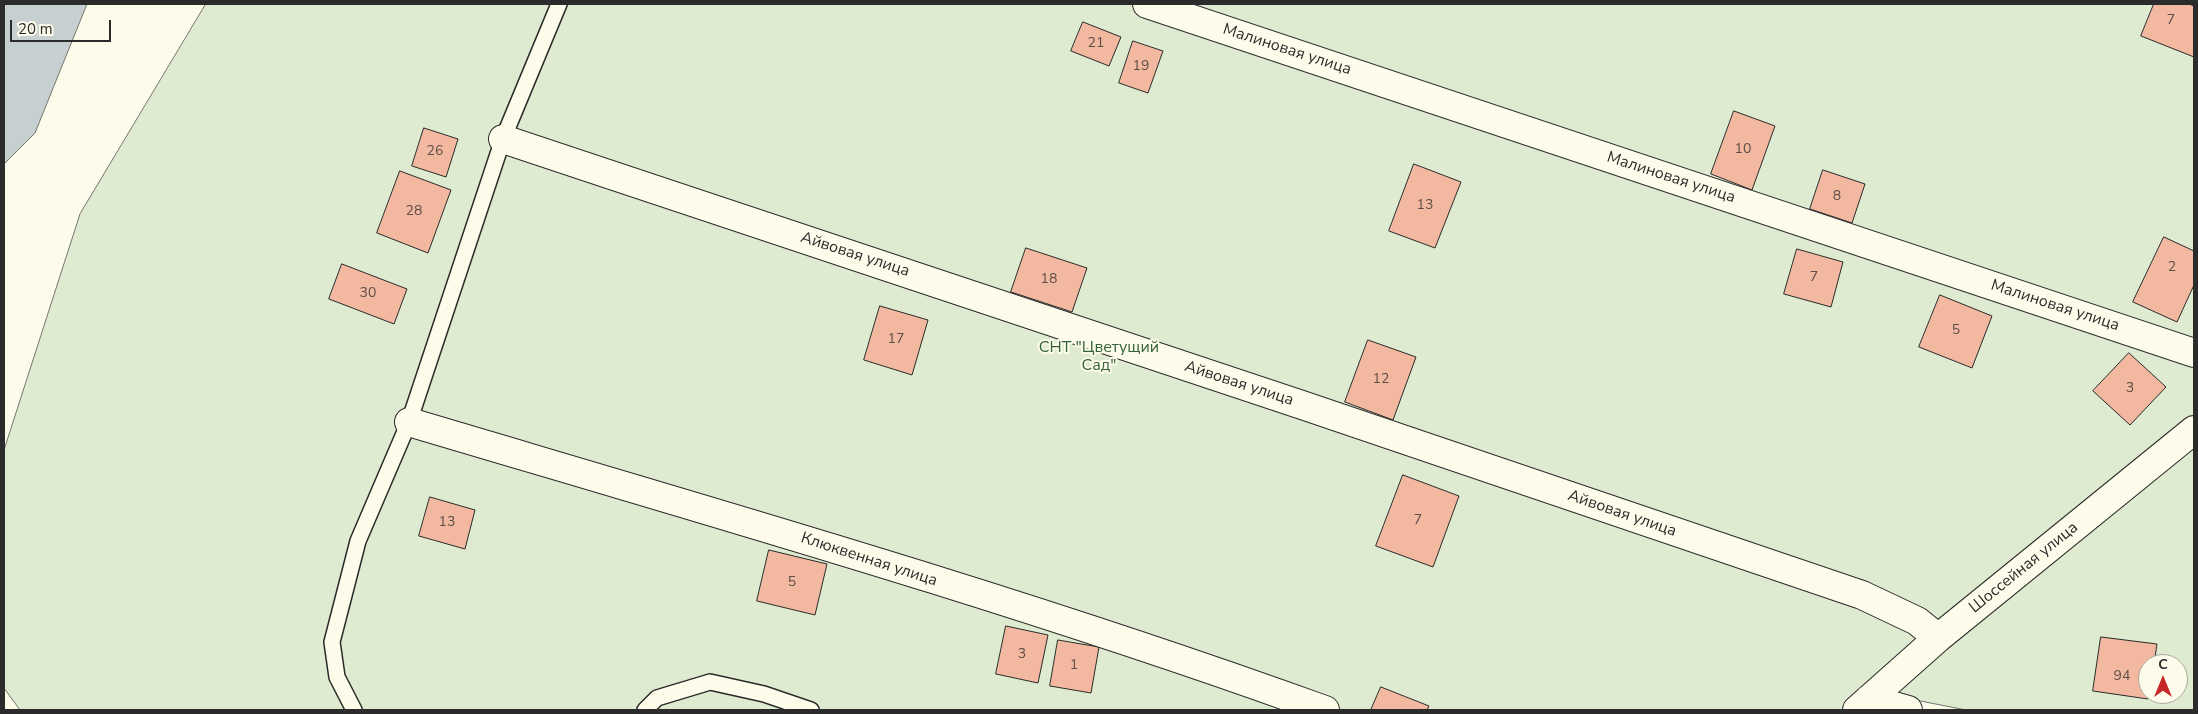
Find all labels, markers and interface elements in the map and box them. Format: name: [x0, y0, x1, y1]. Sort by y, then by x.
scale bar: [12, 10, 114, 42]
house number: 7: [2167, 13, 2175, 29]
text: 20 m: [18, 19, 53, 39]
street label: Малиновая улица: [1220, 20, 1354, 80]
house number: 21: [1088, 36, 1104, 52]
house number: 19: [1133, 59, 1149, 75]
house number: 10: [1735, 142, 1751, 158]
house number: 26: [427, 144, 443, 160]
street label: Малиновая улица: [1604, 148, 1738, 208]
house number: 8: [1833, 189, 1841, 205]
house number: 13: [1417, 198, 1433, 214]
house number: 28: [406, 204, 422, 220]
street label: Айвовая улица: [798, 228, 912, 282]
house number: 2: [2168, 260, 2176, 276]
house number: 7: [1810, 270, 1818, 286]
house number: 18: [1041, 272, 1057, 288]
street label: Малиновая улица: [1988, 276, 2122, 336]
house number: 30: [360, 286, 376, 302]
house number: 5: [1952, 323, 1960, 339]
house number: 17: [888, 332, 904, 348]
park label: СНТ "Цветущий Сад": [1039, 338, 1159, 376]
street label: Айвовая улица: [1182, 357, 1296, 411]
house number: 12: [1373, 372, 1389, 388]
house number: 3: [2126, 381, 2134, 397]
street label: Айвовая улица: [1565, 486, 1679, 542]
house number: 7: [1414, 513, 1422, 529]
house number: 13: [439, 515, 455, 531]
street label: Шоссейная улица: [1966, 518, 2082, 618]
street label: Клюквенная улица: [798, 529, 940, 591]
house number: 5: [788, 575, 796, 591]
house number: 3: [1018, 647, 1026, 663]
north arrow: [2138, 654, 2188, 704]
text: С: [2158, 655, 2168, 674]
house number: 1: [1070, 658, 1078, 674]
house number: 94: [2114, 669, 2130, 685]

